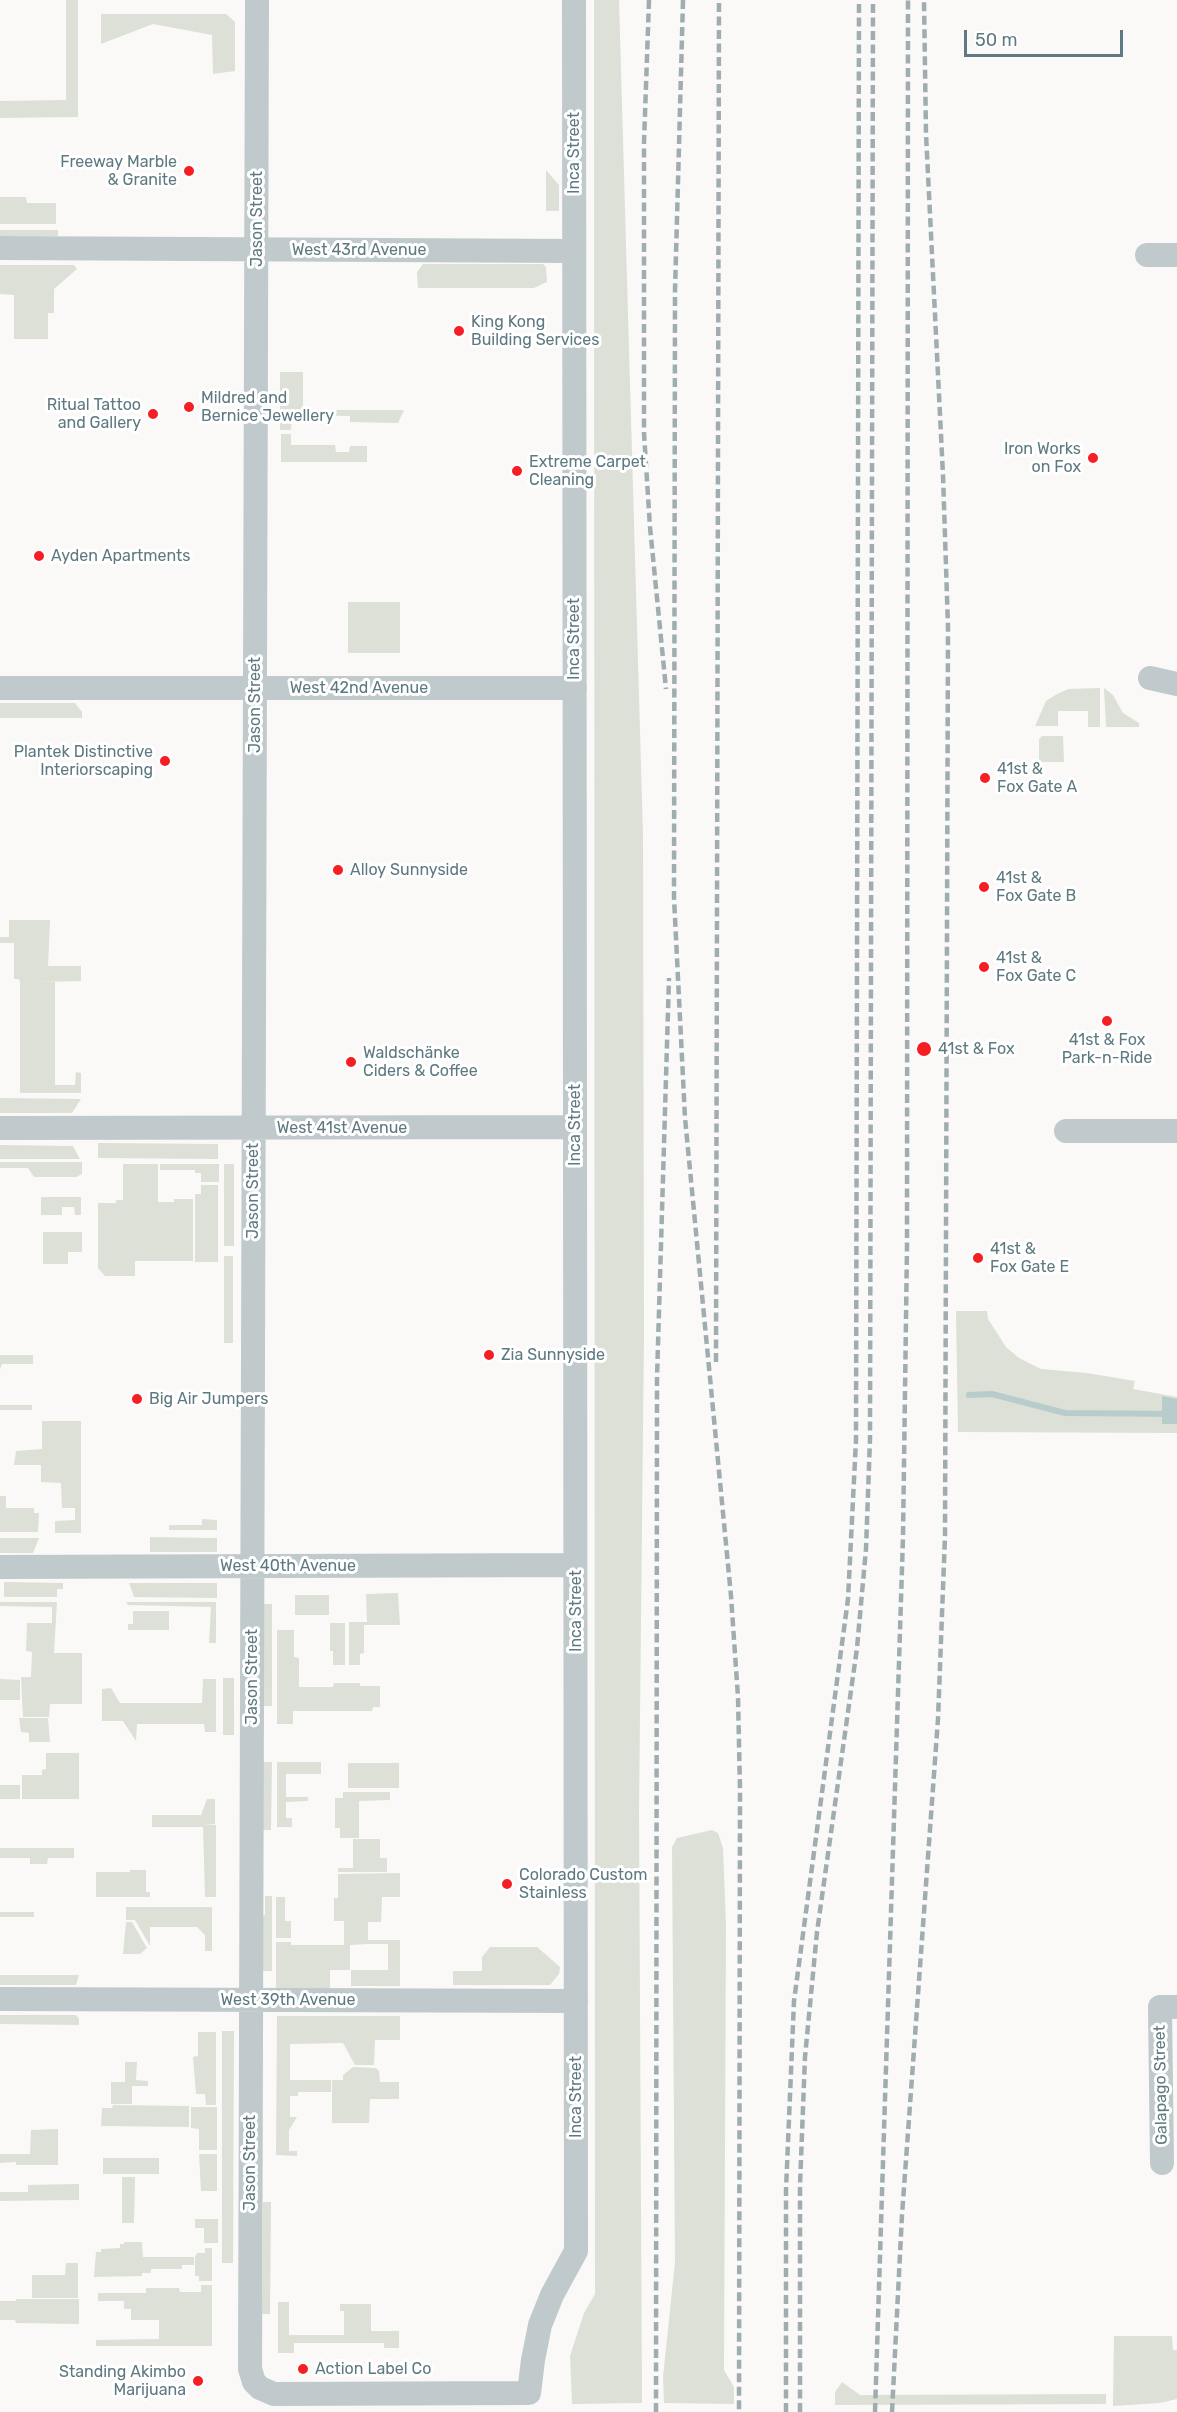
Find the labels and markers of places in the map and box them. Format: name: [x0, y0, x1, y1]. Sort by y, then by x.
place label: Freeway Marble & Granite: [60, 152, 177, 190]
marker: Freeway Marble & Granite: [182, 164, 196, 178]
place label: King Kong Building Services: [471, 312, 599, 350]
marker: King Kong Building Services: [452, 324, 466, 338]
place label: Mildred and Bernice Jewellery: [201, 388, 334, 426]
place label: Ritual Tattoo and Gallery: [47, 395, 141, 433]
marker: Mildred and Bernice Jewellery: [182, 400, 196, 414]
marker: Ritual Tattoo and Gallery: [146, 407, 160, 421]
place label: Iron Works on Fox: [1004, 439, 1081, 477]
marker: Iron Works on Fox: [1086, 451, 1100, 465]
place label: Extreme Carpet Cleaning: [529, 452, 646, 490]
marker: Extreme Carpet Cleaning: [510, 464, 524, 478]
place label: Ayden Apartments: [51, 546, 190, 566]
marker: Ayden Apartments: [32, 549, 46, 563]
place label: Plantek Distinctive Interiorscaping: [14, 742, 153, 780]
marker: Plantek Distinctive Interiorscaping: [158, 754, 172, 768]
place label: 41st & Fox Gate A: [997, 759, 1077, 797]
marker: 41st & Fox Gate A: [978, 771, 992, 785]
place label: Alloy Sunnyside: [350, 860, 468, 880]
marker: Alloy Sunnyside: [331, 863, 345, 877]
place label: 41st & Fox Gate B: [996, 868, 1076, 906]
marker: 41st & Fox Gate B: [977, 880, 991, 894]
place label: 41st & Fox Gate C: [996, 948, 1076, 986]
marker: 41st & Fox Gate C: [977, 960, 991, 974]
marker: 41st & Fox Park-n-Ride: [1100, 1014, 1114, 1028]
place label: 41st & Fox Park-n-Ride: [1062, 1030, 1152, 1068]
place label: 41st & Fox: [938, 1039, 1015, 1059]
marker: 41st & Fox: [915, 1040, 933, 1058]
place label: Waldschänke Ciders & Coffee: [363, 1043, 478, 1081]
marker: Waldschänke Ciders & Coffee: [344, 1055, 358, 1069]
place label: 41st & Fox Gate E: [990, 1239, 1069, 1277]
marker: 41st & Fox Gate E: [971, 1251, 985, 1265]
place label: Zia Sunnyside: [501, 1345, 605, 1365]
marker: Zia Sunnyside: [482, 1348, 496, 1362]
place label: Big Air Jumpers: [149, 1389, 268, 1409]
marker: Big Air Jumpers: [130, 1392, 144, 1406]
place label: Colorado Custom Stainless: [519, 1865, 647, 1903]
marker: Colorado Custom Stainless: [500, 1877, 514, 1891]
place label: Action Label Co: [315, 2359, 431, 2379]
place label: Standing Akimbo Marijuana: [59, 2362, 186, 2400]
marker: Action Label Co: [296, 2362, 310, 2376]
marker: Standing Akimbo Marijuana: [191, 2374, 205, 2388]

